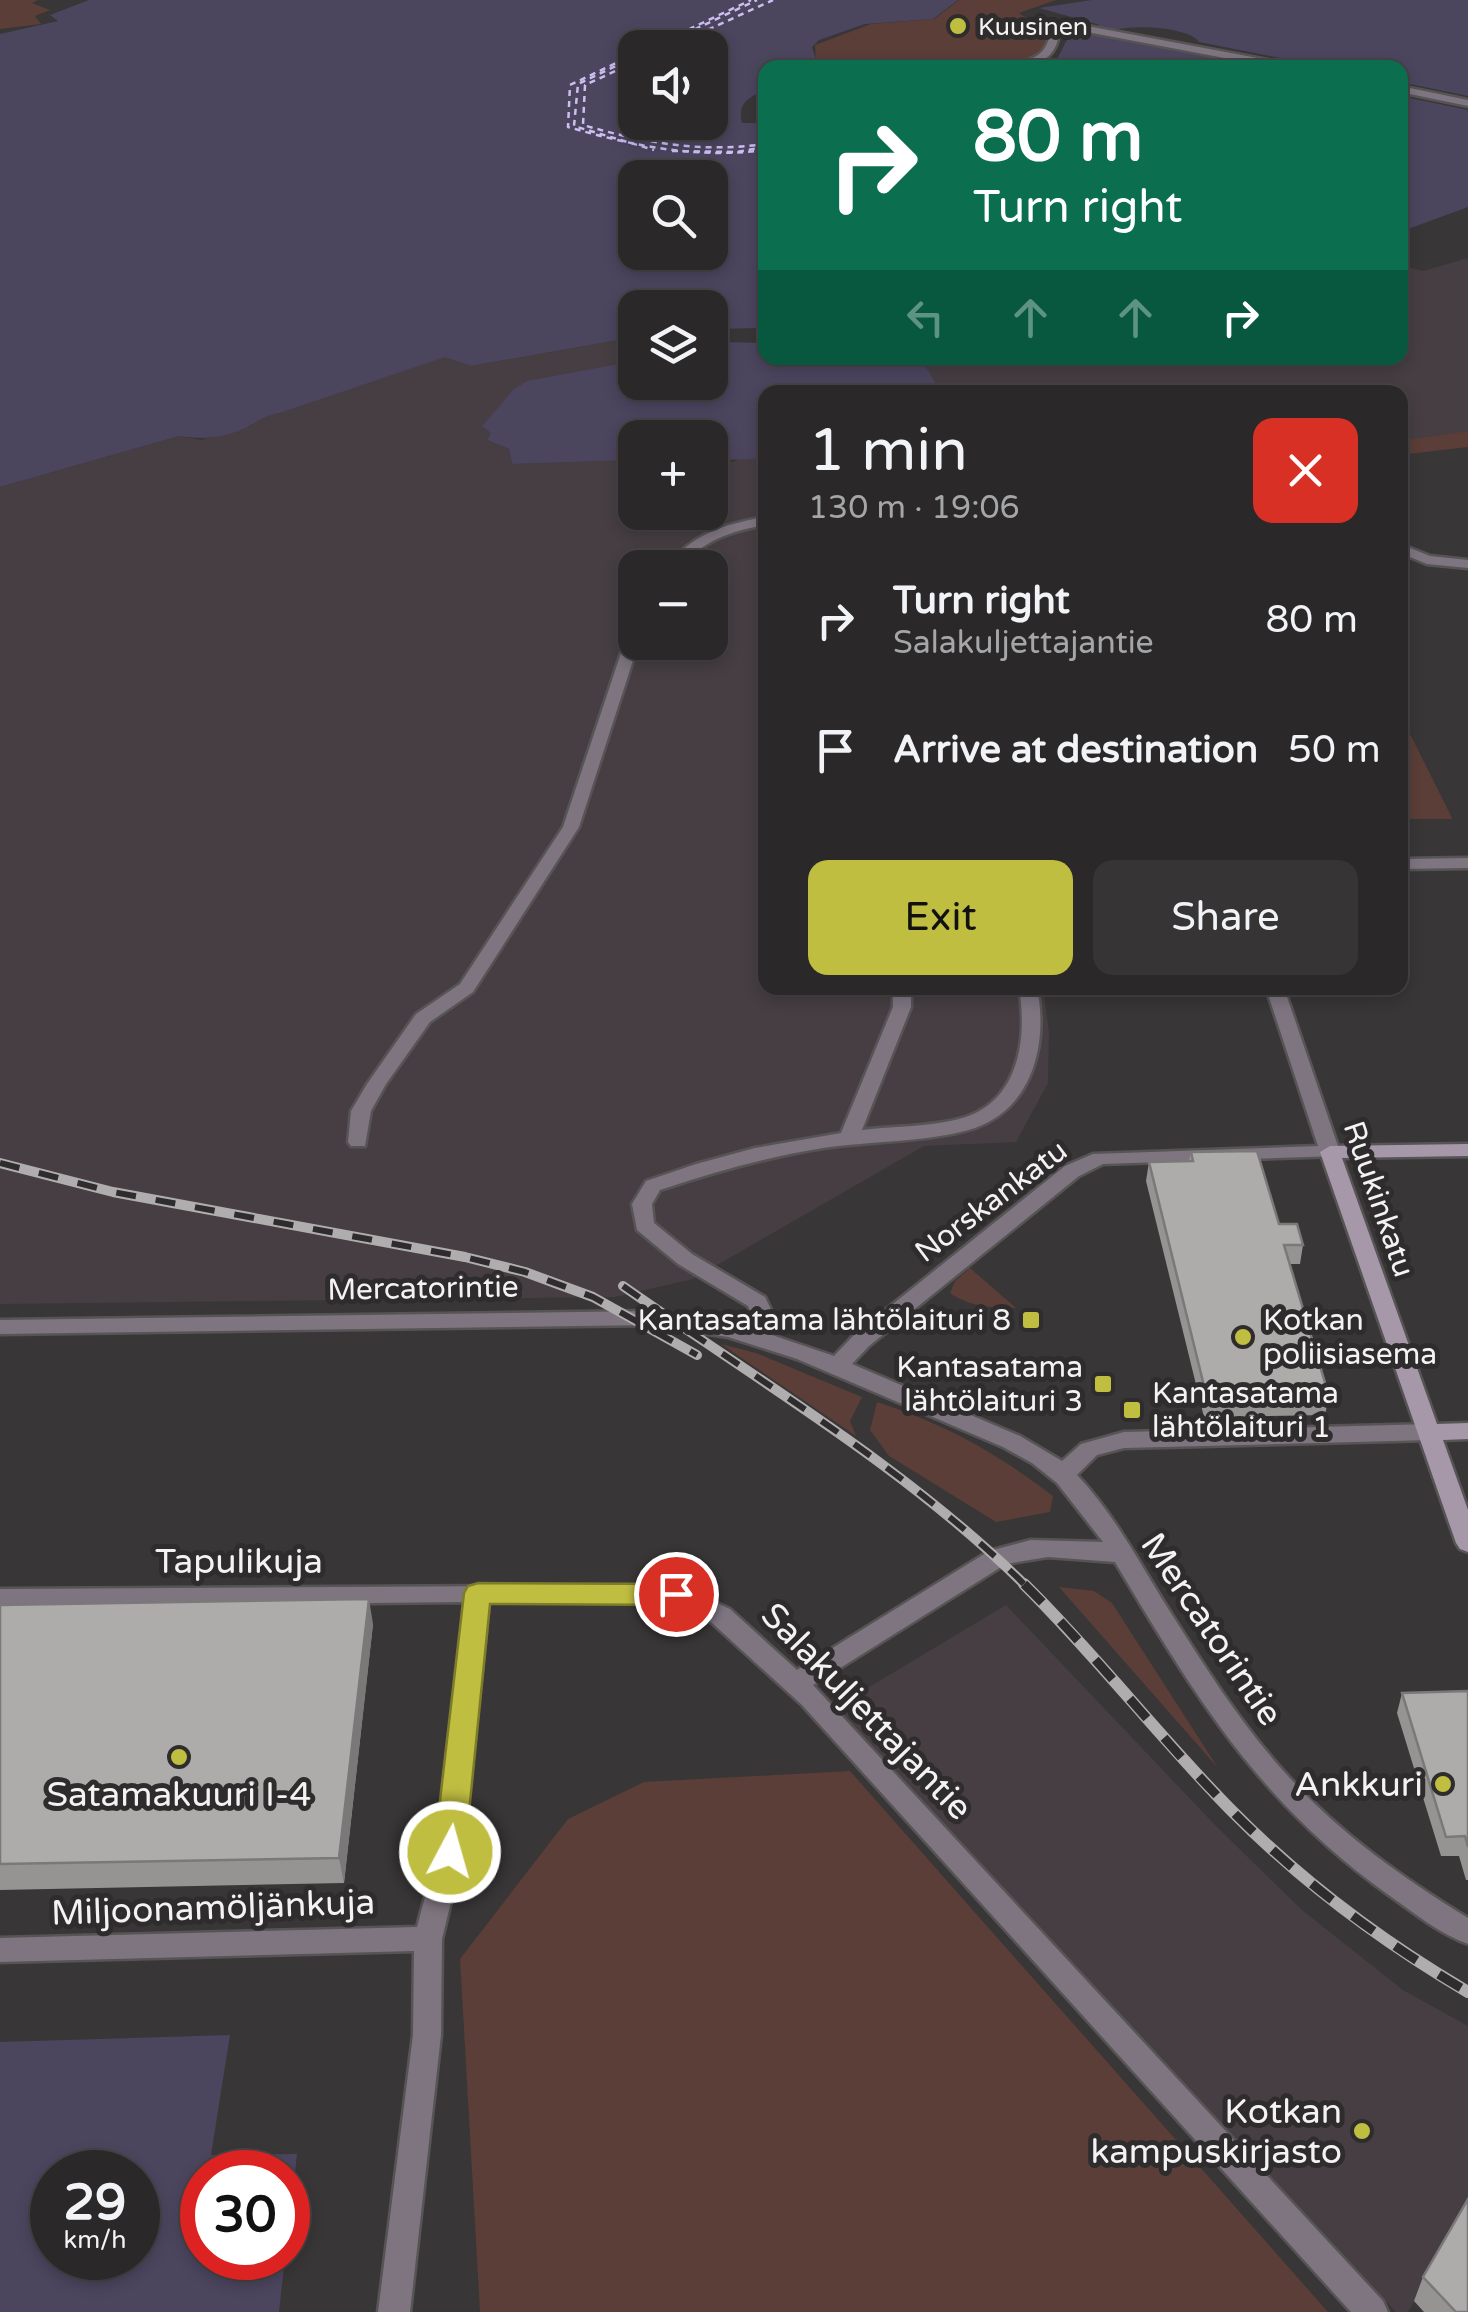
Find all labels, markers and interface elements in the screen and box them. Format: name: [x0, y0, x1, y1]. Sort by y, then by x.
place label: Kuusinen: [978, 12, 1088, 42]
marker: Kuusinen: [947, 15, 969, 37]
map controls: [618, 30, 728, 660]
button: sound: [618, 30, 728, 140]
text: 80 m: [973, 96, 1143, 180]
icon: right: [808, 100, 938, 230]
button: search: [618, 160, 728, 270]
text: Turn right: [973, 181, 1182, 235]
button: layers: [618, 290, 728, 400]
icon: left: [898, 290, 953, 345]
icon: ahead: [1003, 290, 1058, 345]
icon: ahead: [1108, 290, 1163, 345]
icon: right: [1213, 290, 1268, 345]
text: 1 min: [808, 415, 968, 487]
button: close: [1253, 418, 1358, 523]
button: +: [618, 420, 728, 530]
text: 130 m · 19:06: [808, 489, 1020, 527]
button: −: [618, 550, 728, 660]
text: Turn right: [893, 578, 1070, 624]
icon: right: [808, 593, 863, 648]
text: 80 m: [1266, 597, 1358, 643]
text: Salakuljettajantie: [893, 624, 1154, 662]
icon: arrive: [808, 723, 863, 778]
text: Arrive at destination: [893, 727, 1258, 773]
text: 50 m: [1288, 727, 1381, 773]
button: Exit: [808, 860, 1073, 975]
button: Share: [1093, 860, 1358, 975]
street label: Ruukinkatu: [1335, 1116, 1422, 1282]
street label: Norskankatu: [908, 1132, 1075, 1271]
street label: Mercatorintie: [327, 1268, 519, 1309]
place label: Kantasatama lähtölaituri 8: [638, 1302, 1011, 1339]
place label: Kotkan poliisiasema: [1263, 1302, 1437, 1373]
marker: Kantasatama lähtölaituri 8: [1020, 1309, 1042, 1331]
marker: Kotkan poliisiasema: [1232, 1326, 1254, 1348]
place label: Kantasatama lähtölaituri 3: [896, 1349, 1083, 1420]
marker: Kantasatama lähtölaituri 3: [1092, 1373, 1114, 1395]
place label: Kantasatama lähtölaituri 1: [1152, 1375, 1339, 1446]
marker: Kantasatama lähtölaituri 1: [1121, 1399, 1143, 1421]
street label: Mercatorintie: [1131, 1525, 1291, 1734]
street label: Tapulikuja: [155, 1541, 323, 1583]
pin: [634, 1552, 719, 1637]
icon: arrive: [649, 1567, 704, 1622]
street label: Salakuljettajantie: [752, 1595, 980, 1829]
marker: Satamakuuri I-4: [168, 1746, 190, 1768]
place label: Ankkuri: [1294, 1764, 1423, 1806]
marker: Ankkuri: [1432, 1773, 1454, 1795]
place label: Satamakuuri I-4: [46, 1774, 312, 1816]
position arrow: [398, 1800, 502, 1904]
street label: Miljoonamöljänkuja: [50, 1881, 376, 1935]
place label: Kotkan kampuskirjasto: [1090, 2091, 1342, 2173]
marker: Kotkan kampuskirjasto: [1351, 2120, 1373, 2142]
speed limit sign: 30: [180, 2150, 310, 2280]
text: 29: [64, 2173, 126, 2233]
text: km/h: [64, 2225, 126, 2255]

